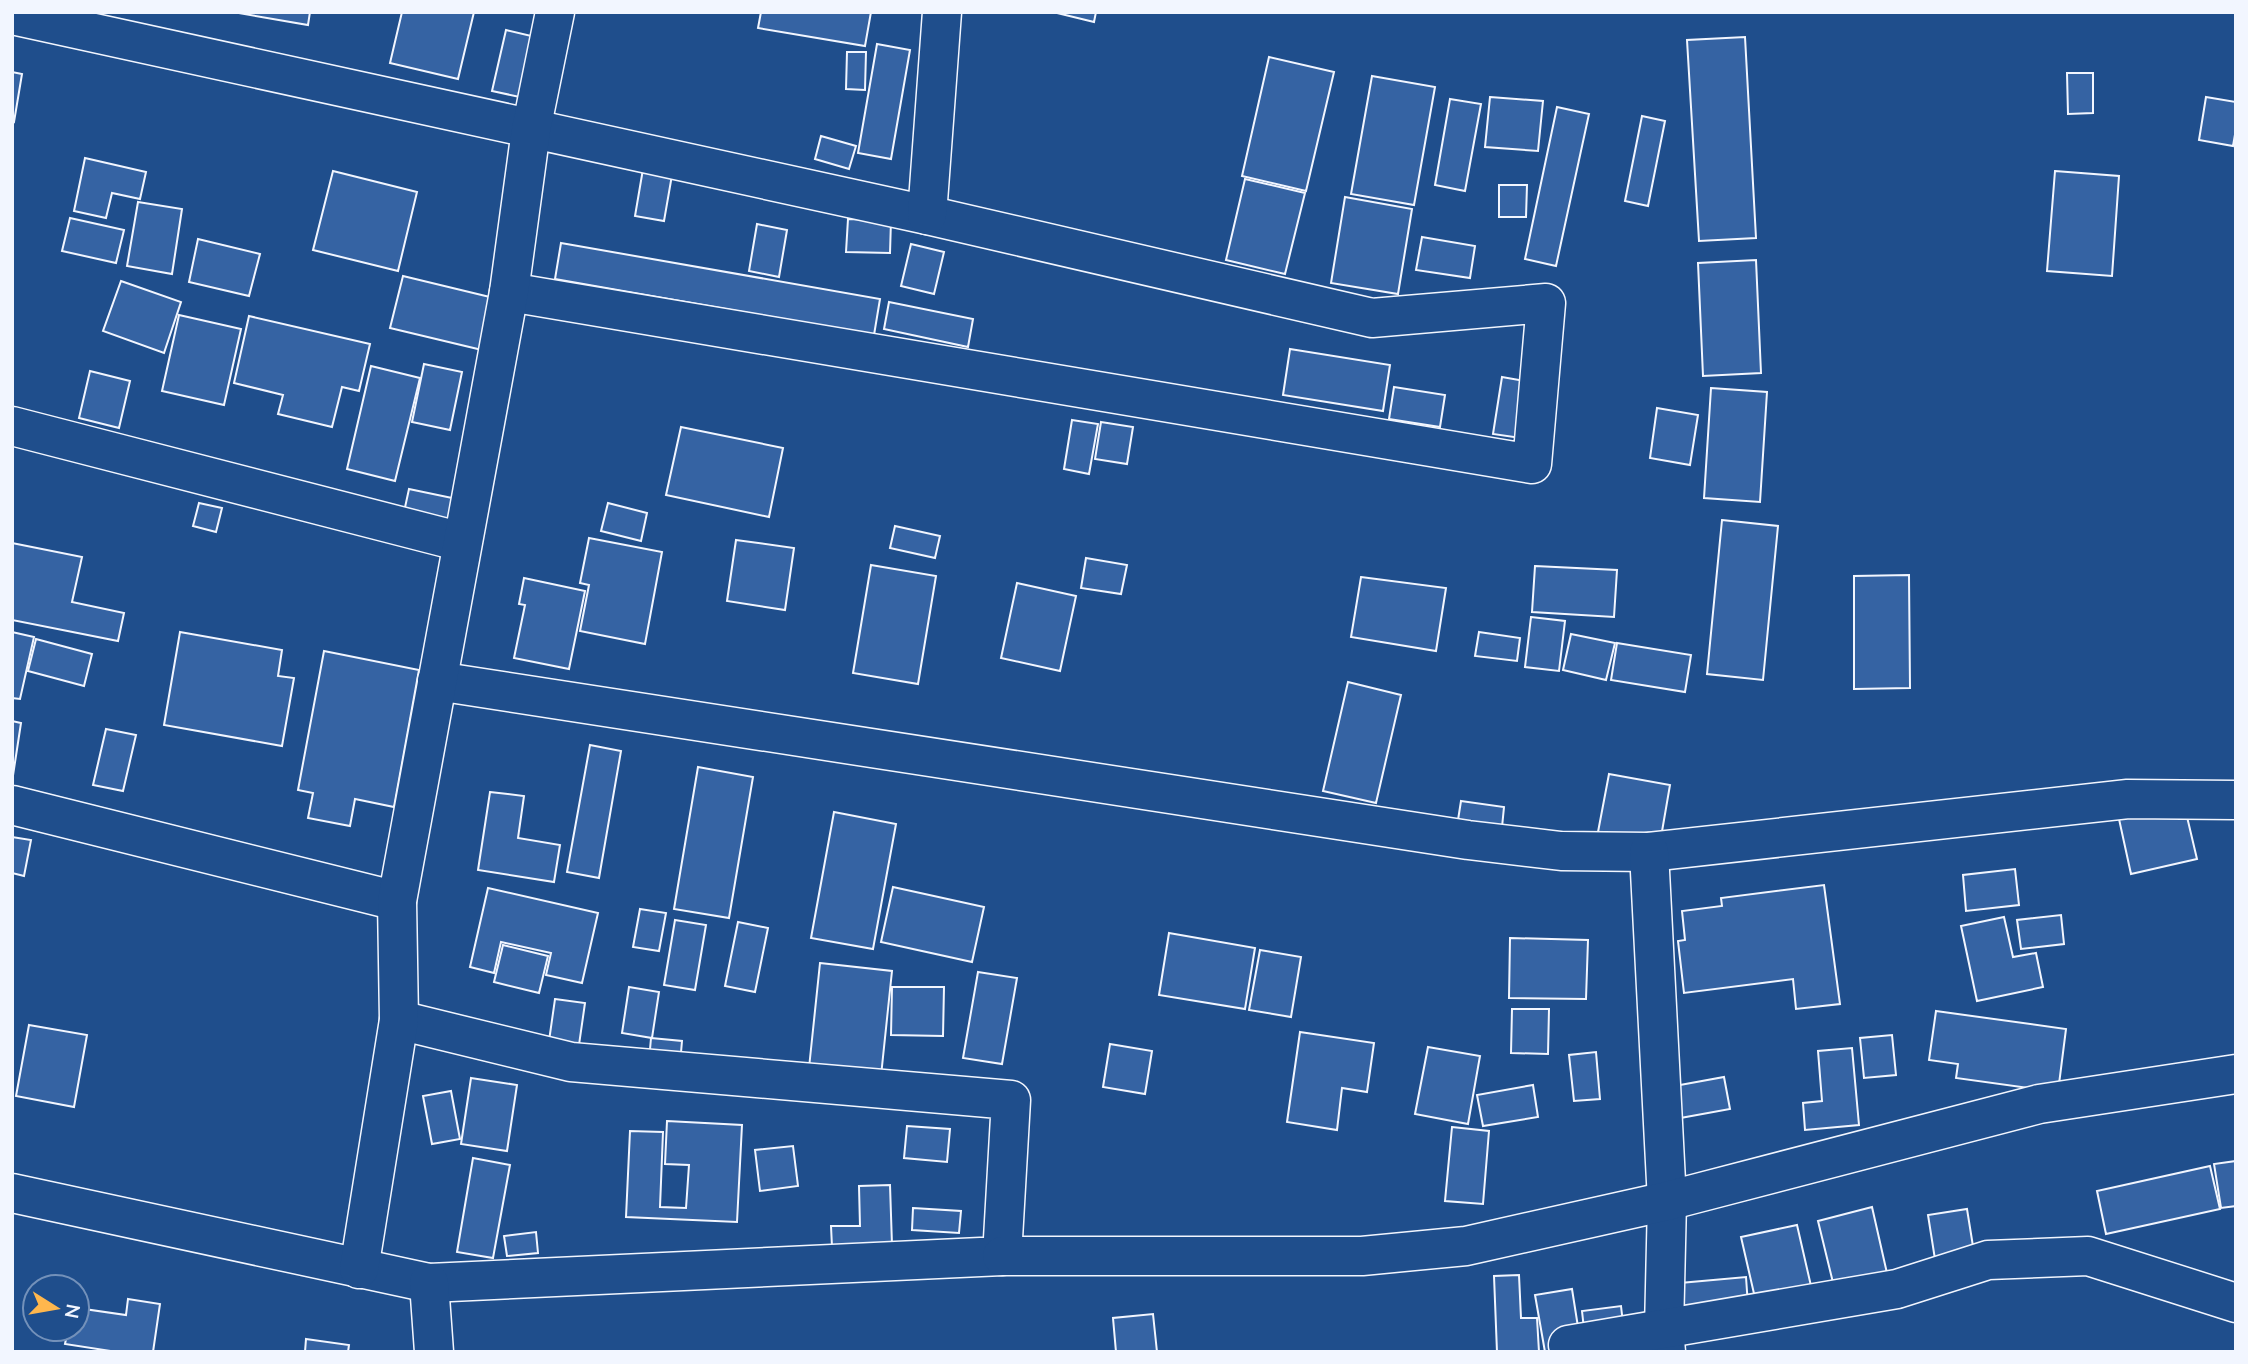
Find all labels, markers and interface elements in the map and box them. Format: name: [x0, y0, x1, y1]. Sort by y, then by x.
north arrow: [21, 1273, 91, 1343]
text: N: [58, 1302, 86, 1321]

